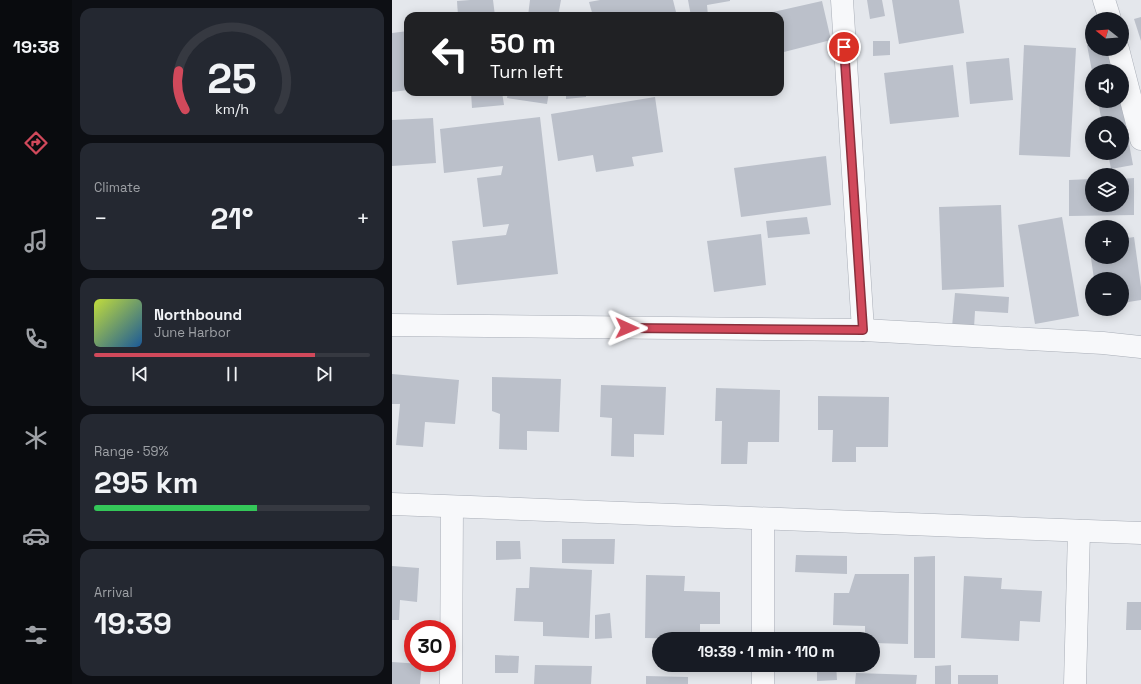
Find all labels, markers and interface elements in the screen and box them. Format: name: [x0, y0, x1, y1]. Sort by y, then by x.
north arrow: [1085, 12, 1129, 56]
map controls: [1085, 12, 1129, 316]
text: 50 m: [490, 25, 556, 61]
icon: left: [424, 28, 476, 80]
pin: [827, 30, 861, 64]
text: 19:38: [13, 35, 59, 58]
icon: arrive: [833, 36, 855, 58]
text: 25: [207, 51, 257, 104]
text: Turn left: [490, 60, 563, 83]
button: sound: [1085, 64, 1129, 108]
text: km/h: [215, 99, 249, 117]
button: search: [1085, 116, 1129, 160]
icon: directions: [22, 129, 50, 157]
button: layers: [1085, 168, 1129, 212]
text: Climate: [94, 179, 140, 196]
text: 21°: [210, 199, 254, 238]
text: −: [94, 204, 108, 232]
text: +: [356, 204, 370, 232]
button: +: [1085, 220, 1129, 264]
icon: music: [22, 227, 50, 255]
button: −: [1085, 272, 1129, 316]
text: Northbound: [154, 305, 242, 324]
position arrow: [606, 307, 648, 349]
text: June Harbor: [154, 324, 231, 341]
icon: phone: [22, 325, 50, 353]
icon: previous: [129, 363, 151, 385]
icon: pause: [221, 363, 243, 385]
icon: next: [313, 363, 335, 385]
icon: climate: [22, 424, 50, 452]
text: Range · 59%: [94, 443, 169, 460]
text: 295 km: [94, 463, 198, 502]
icon: car: [22, 522, 50, 550]
text: Arrival: [94, 584, 133, 601]
text: 19:39: [94, 604, 172, 643]
speed limit sign: 30: [404, 620, 456, 672]
icon: filters: [22, 621, 50, 649]
text: 19:39 · 1 min · 110 m: [697, 642, 835, 661]

